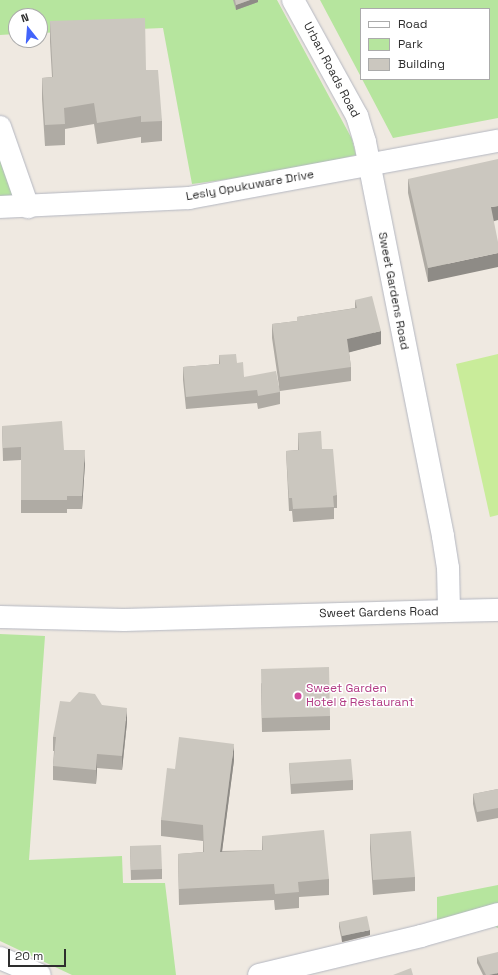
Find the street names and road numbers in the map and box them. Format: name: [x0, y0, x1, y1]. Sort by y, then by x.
street label: Urban Roads Road: [300, 20, 362, 120]
street label: Lesly Opukuware Drive: [185, 168, 315, 204]
street label: Sweet Gardens Road: [375, 231, 411, 351]
street label: Sweet Gardens Road: [319, 605, 439, 621]

